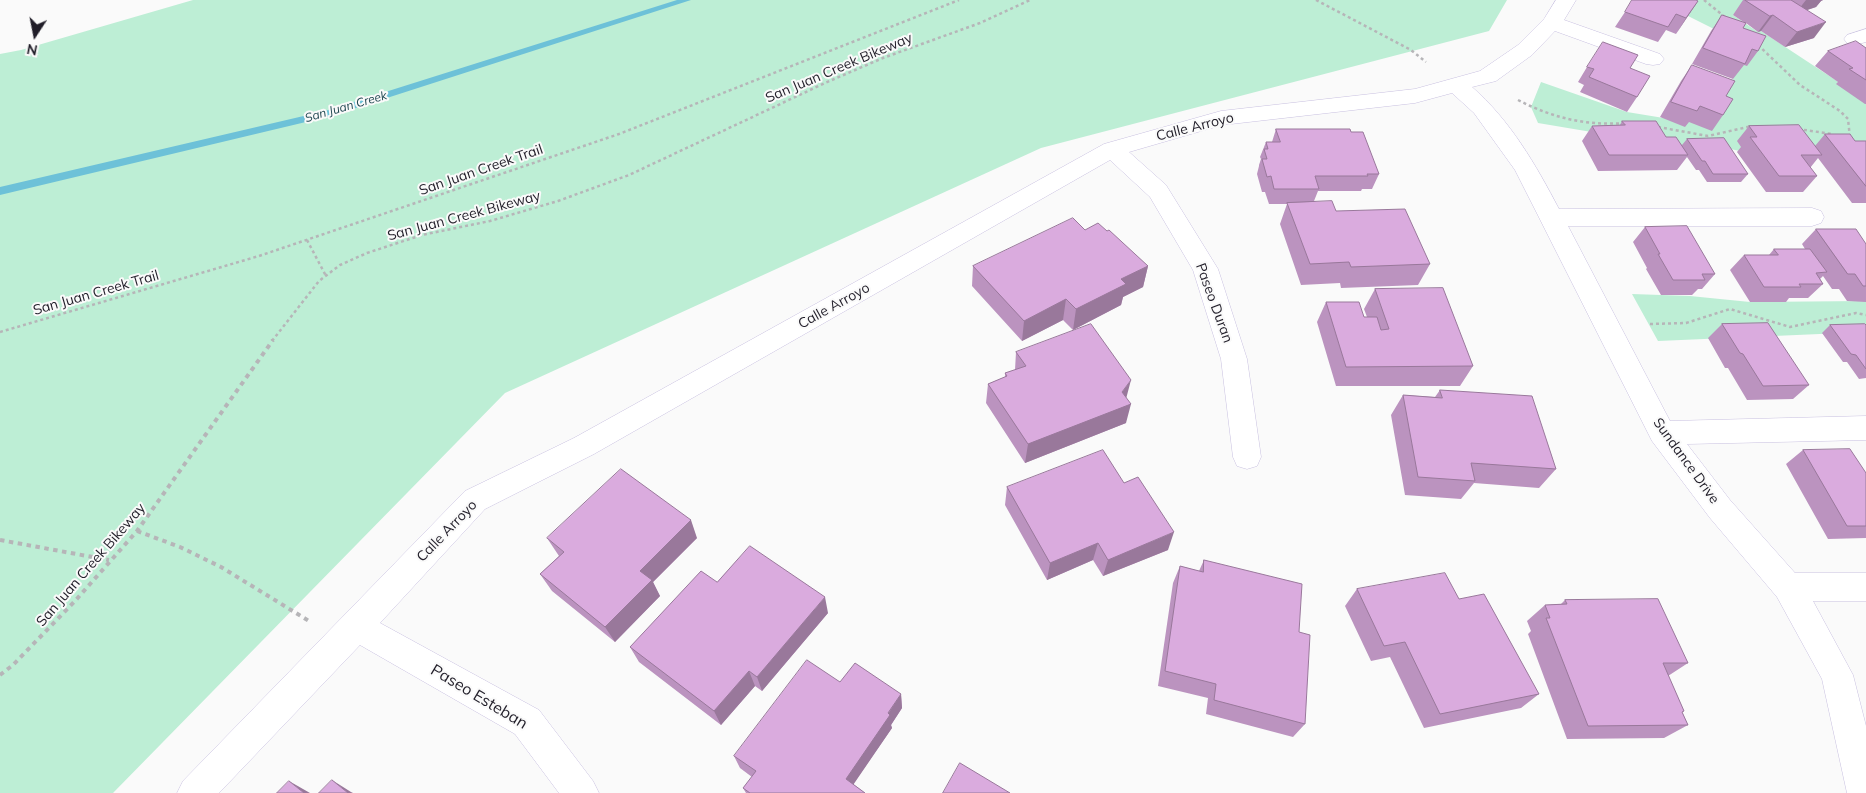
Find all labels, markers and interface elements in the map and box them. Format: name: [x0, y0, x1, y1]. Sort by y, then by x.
north arrow: [10, 10, 60, 60]
street label: San Juan Creek Bikeway: [763, 29, 915, 107]
text: N: [25, 40, 39, 60]
water label: San Juan Creek: [303, 88, 389, 126]
street label: Calle Arroyo: [1155, 109, 1235, 145]
street label: San Juan Creek Trail: [417, 141, 545, 199]
street label: San Juan Creek Bikeway: [386, 187, 542, 245]
street label: Paseo Duran: [1192, 261, 1236, 345]
street label: San Juan Creek Trail: [31, 267, 161, 319]
street label: Calle Arroyo: [795, 279, 873, 333]
street label: Sundance Drive: [1649, 415, 1723, 507]
street label: Calle Arroyo: [413, 497, 481, 565]
street label: San Juan Creek Bikeway: [33, 500, 149, 630]
street label: Paseo Esteban: [427, 661, 531, 733]

